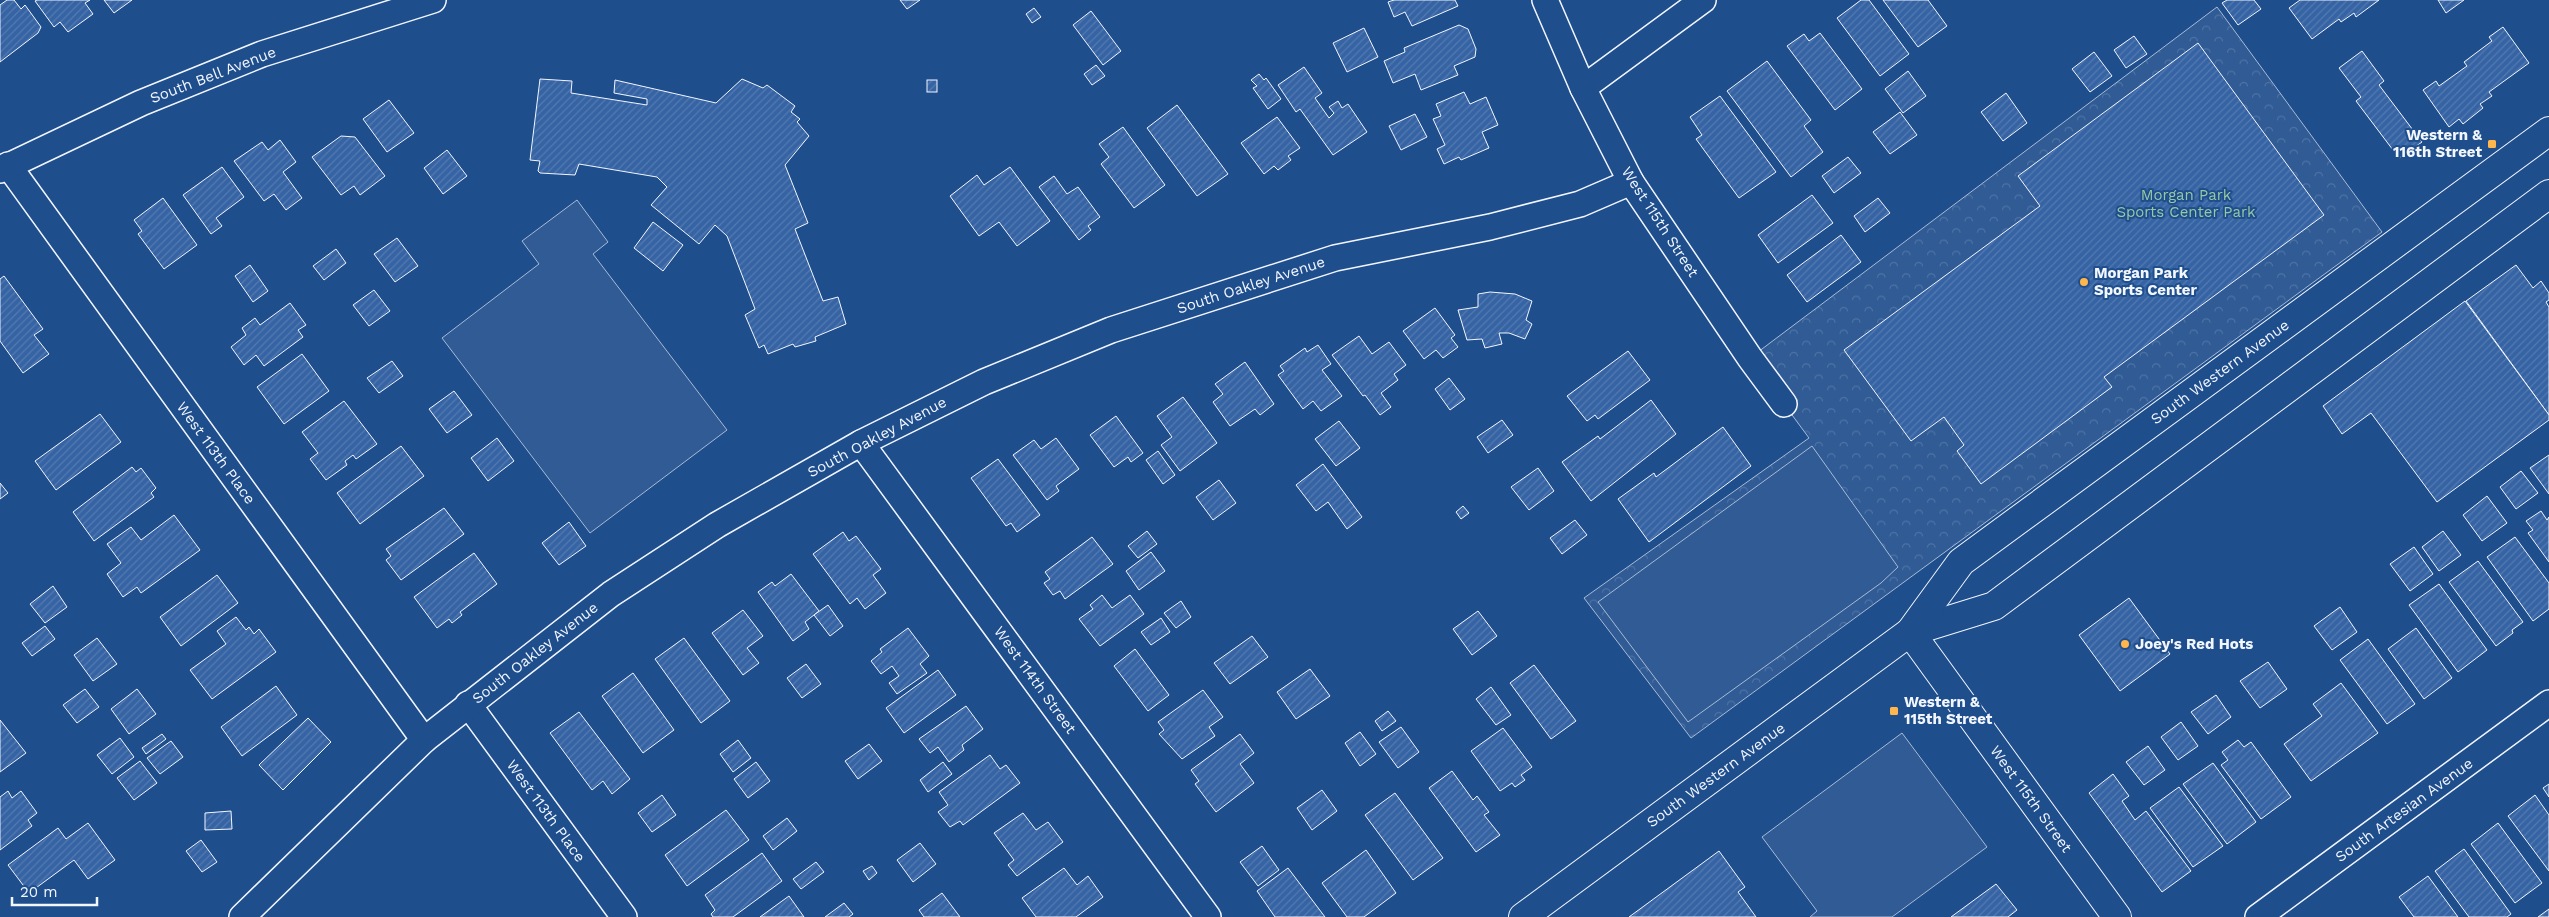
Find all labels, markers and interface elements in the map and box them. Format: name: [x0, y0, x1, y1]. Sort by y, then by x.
street label: South Bell Avenue: [148, 43, 278, 107]
place label: Western & 116th Street: [2393, 126, 2482, 161]
marker: Western & 116th Street: [2486, 138, 2498, 150]
street label: West 115th Street: [1618, 163, 1703, 281]
park label: Morgan Park Sports Center Park: [2116, 186, 2256, 221]
street label: South Oakley Avenue: [1175, 253, 1327, 317]
place label: Morgan Park Sports Center: [2094, 264, 2198, 299]
marker: Morgan Park Sports Center: [2078, 276, 2090, 288]
street label: South Western Avenue: [2147, 316, 2293, 428]
street label: South Oakley Avenue: [805, 393, 949, 481]
street label: West 113th Place: [173, 398, 259, 508]
street label: South Oakley Avenue: [469, 598, 601, 708]
street label: West 114th Street: [990, 623, 1080, 738]
place label: Joey's Red Hots: [2135, 635, 2253, 653]
marker: Joey's Red Hots: [2119, 638, 2131, 650]
place label: Western & 115th Street: [1904, 693, 1993, 728]
marker: Western & 115th Street: [1888, 705, 1900, 717]
street label: South Western Avenue: [1643, 719, 1789, 831]
street label: West 115th Street: [1986, 742, 2076, 857]
street label: South Artesian Avenue: [2332, 754, 2476, 866]
street label: West 113th Place: [503, 756, 589, 866]
scale bar: [12, 874, 98, 906]
text: 20 m: [20, 883, 58, 901]

